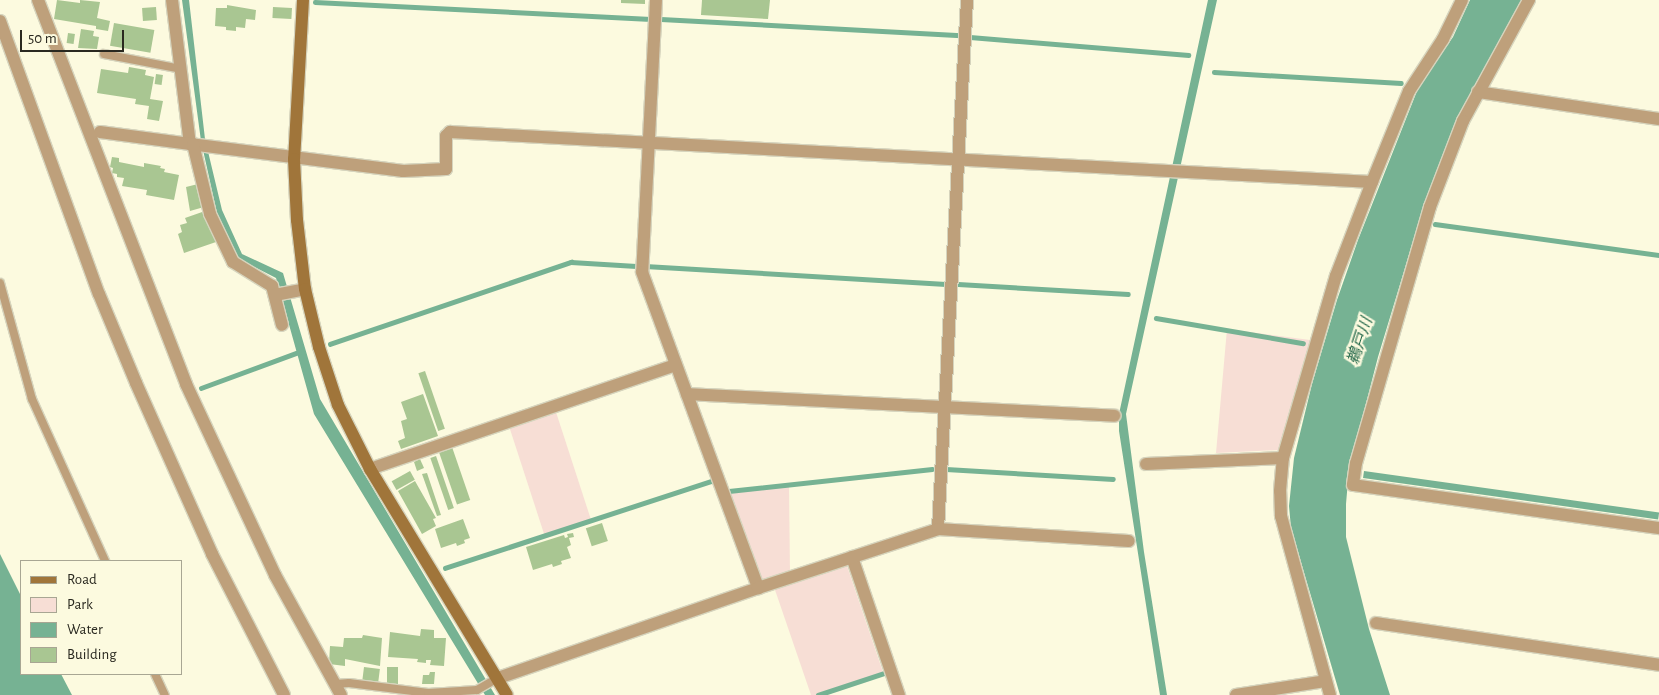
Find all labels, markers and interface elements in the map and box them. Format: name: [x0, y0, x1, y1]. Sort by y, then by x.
scale bar: [22, 20, 126, 52]
text: 50 m: [28, 31, 57, 46]
water label: 鵜戸川: [1343, 315, 1377, 367]
legend: [20, 560, 182, 675]
text: Road: [67, 572, 97, 587]
text: Park: [67, 597, 93, 612]
text: Water: [67, 622, 103, 637]
text: Building: [67, 647, 117, 662]

